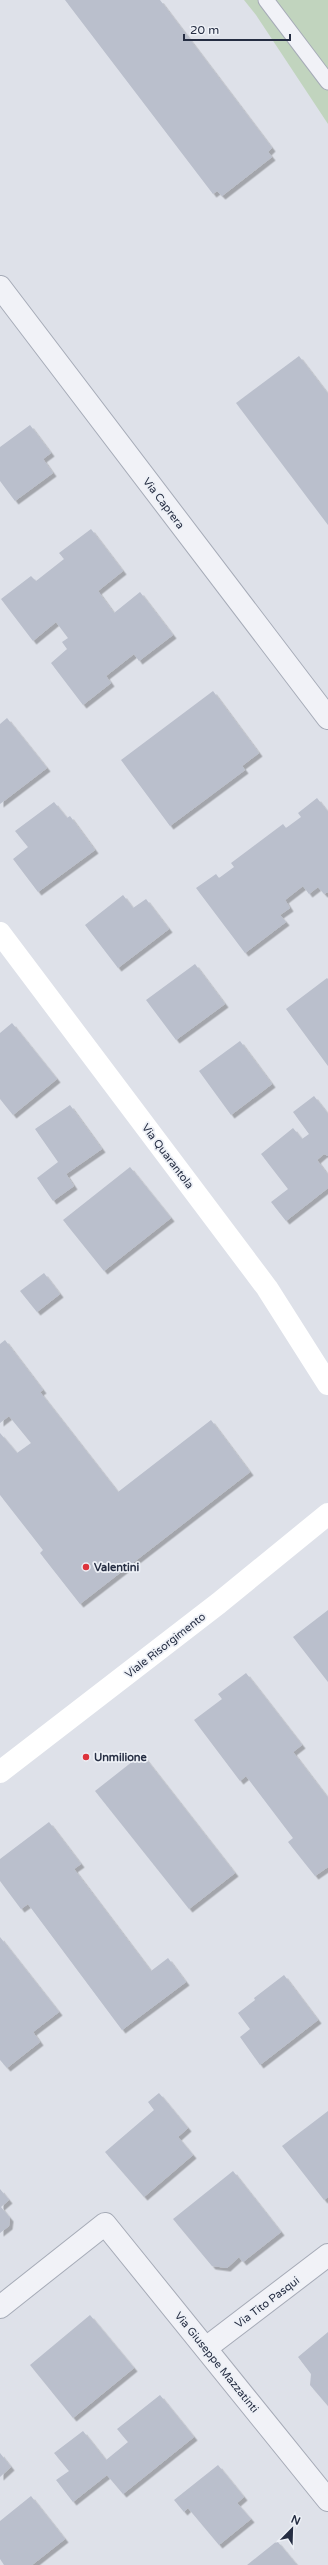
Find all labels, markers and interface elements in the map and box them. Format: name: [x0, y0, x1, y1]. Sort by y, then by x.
scale bar: [184, 16, 290, 42]
text: 20 m: [190, 23, 219, 37]
street label: Via Caprera: [140, 475, 187, 531]
street label: Via Quarantola: [139, 1121, 196, 1191]
place label: Valentini: [94, 1561, 139, 1574]
marker: Valentini: [81, 1562, 91, 1572]
street label: Viale Risorgimento: [123, 1610, 208, 1681]
place label: Unmilione: [94, 1751, 148, 1764]
marker: Unmilione: [81, 1752, 91, 1762]
street label: Via Tito Pasqui: [233, 2274, 302, 2331]
street label: Via Giuseppe Mazzatinti: [172, 2309, 261, 2415]
north arrow: [272, 2509, 312, 2549]
text: N: [289, 2513, 302, 2528]

